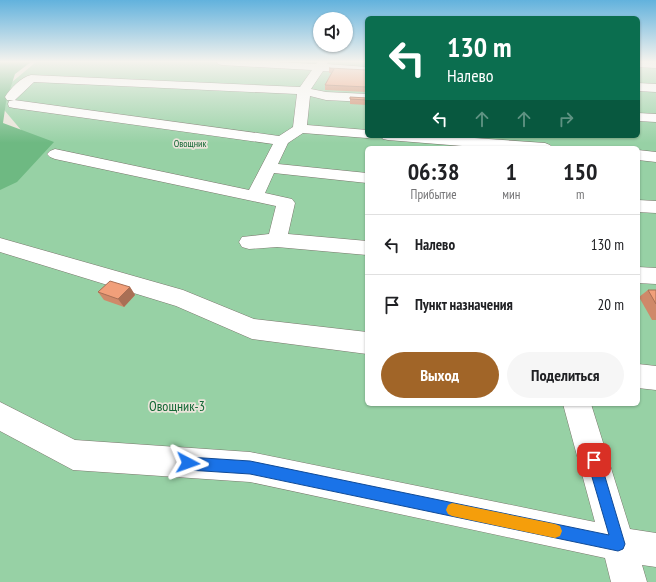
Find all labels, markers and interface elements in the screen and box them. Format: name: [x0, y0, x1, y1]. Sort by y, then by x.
map controls: [313, 12, 353, 52]
button: sound: [313, 12, 353, 52]
text: 130 m: [447, 28, 511, 65]
icon: left: [381, 32, 433, 84]
text: Налево: [447, 64, 494, 87]
icon: left: [429, 108, 451, 130]
icon: ahead: [471, 108, 493, 130]
icon: ahead: [513, 108, 535, 130]
icon: right: [555, 108, 577, 130]
park label: Овощник: [174, 137, 206, 150]
text: 06:38: [408, 156, 460, 187]
text: 1: [506, 156, 517, 187]
text: 150: [563, 156, 597, 187]
text: Прибытие: [411, 186, 457, 203]
text: мин: [502, 186, 520, 203]
text: m: [576, 186, 584, 203]
icon: left: [381, 234, 403, 256]
text: Налево: [415, 235, 455, 254]
text: 130 m: [591, 235, 624, 254]
icon: arrive: [381, 294, 403, 316]
text: Пункт назначения: [415, 295, 513, 314]
text: 20 m: [598, 295, 624, 314]
button: Выход: [381, 352, 499, 398]
button: Поделиться: [507, 352, 624, 398]
park label: Овощник-3: [149, 397, 205, 415]
position arrow: [167, 442, 209, 484]
pin: [577, 443, 611, 477]
icon: arrive: [583, 449, 605, 471]

